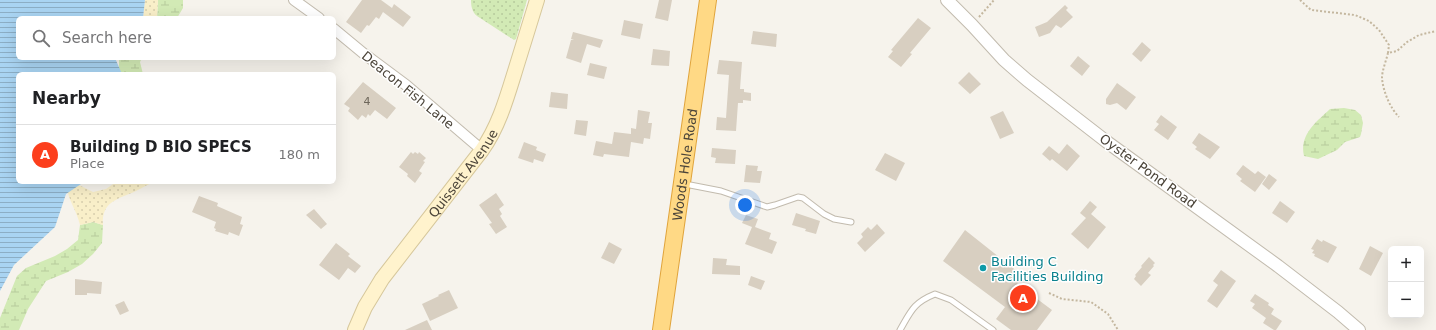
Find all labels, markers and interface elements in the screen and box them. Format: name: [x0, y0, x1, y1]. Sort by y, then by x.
search box: [16, 16, 336, 60]
icon: search: [30, 27, 52, 49]
text: Search here: [62, 29, 152, 47]
street label: Deacon Fish Lane: [359, 48, 457, 132]
text: Nearby: [32, 88, 101, 108]
house number: 4: [364, 95, 371, 108]
street label: Woods Hole Road: [669, 107, 700, 222]
street label: Quissett Avenue: [425, 127, 500, 220]
street label: Oyster Pond Road: [1097, 131, 1199, 211]
text: Building D BIO SPECS: [70, 138, 252, 156]
text: A: [40, 147, 50, 162]
text: 180 m: [278, 147, 320, 162]
text: Place: [70, 156, 105, 171]
your location: [735, 195, 755, 215]
map controls: [1388, 246, 1424, 318]
button: +: [1388, 246, 1424, 282]
place label: Building C Facilities Building: [991, 254, 1104, 284]
marker: Building C Facilities Building: [978, 263, 988, 273]
button: −: [1388, 282, 1424, 318]
pin: A: [1010, 283, 1036, 313]

